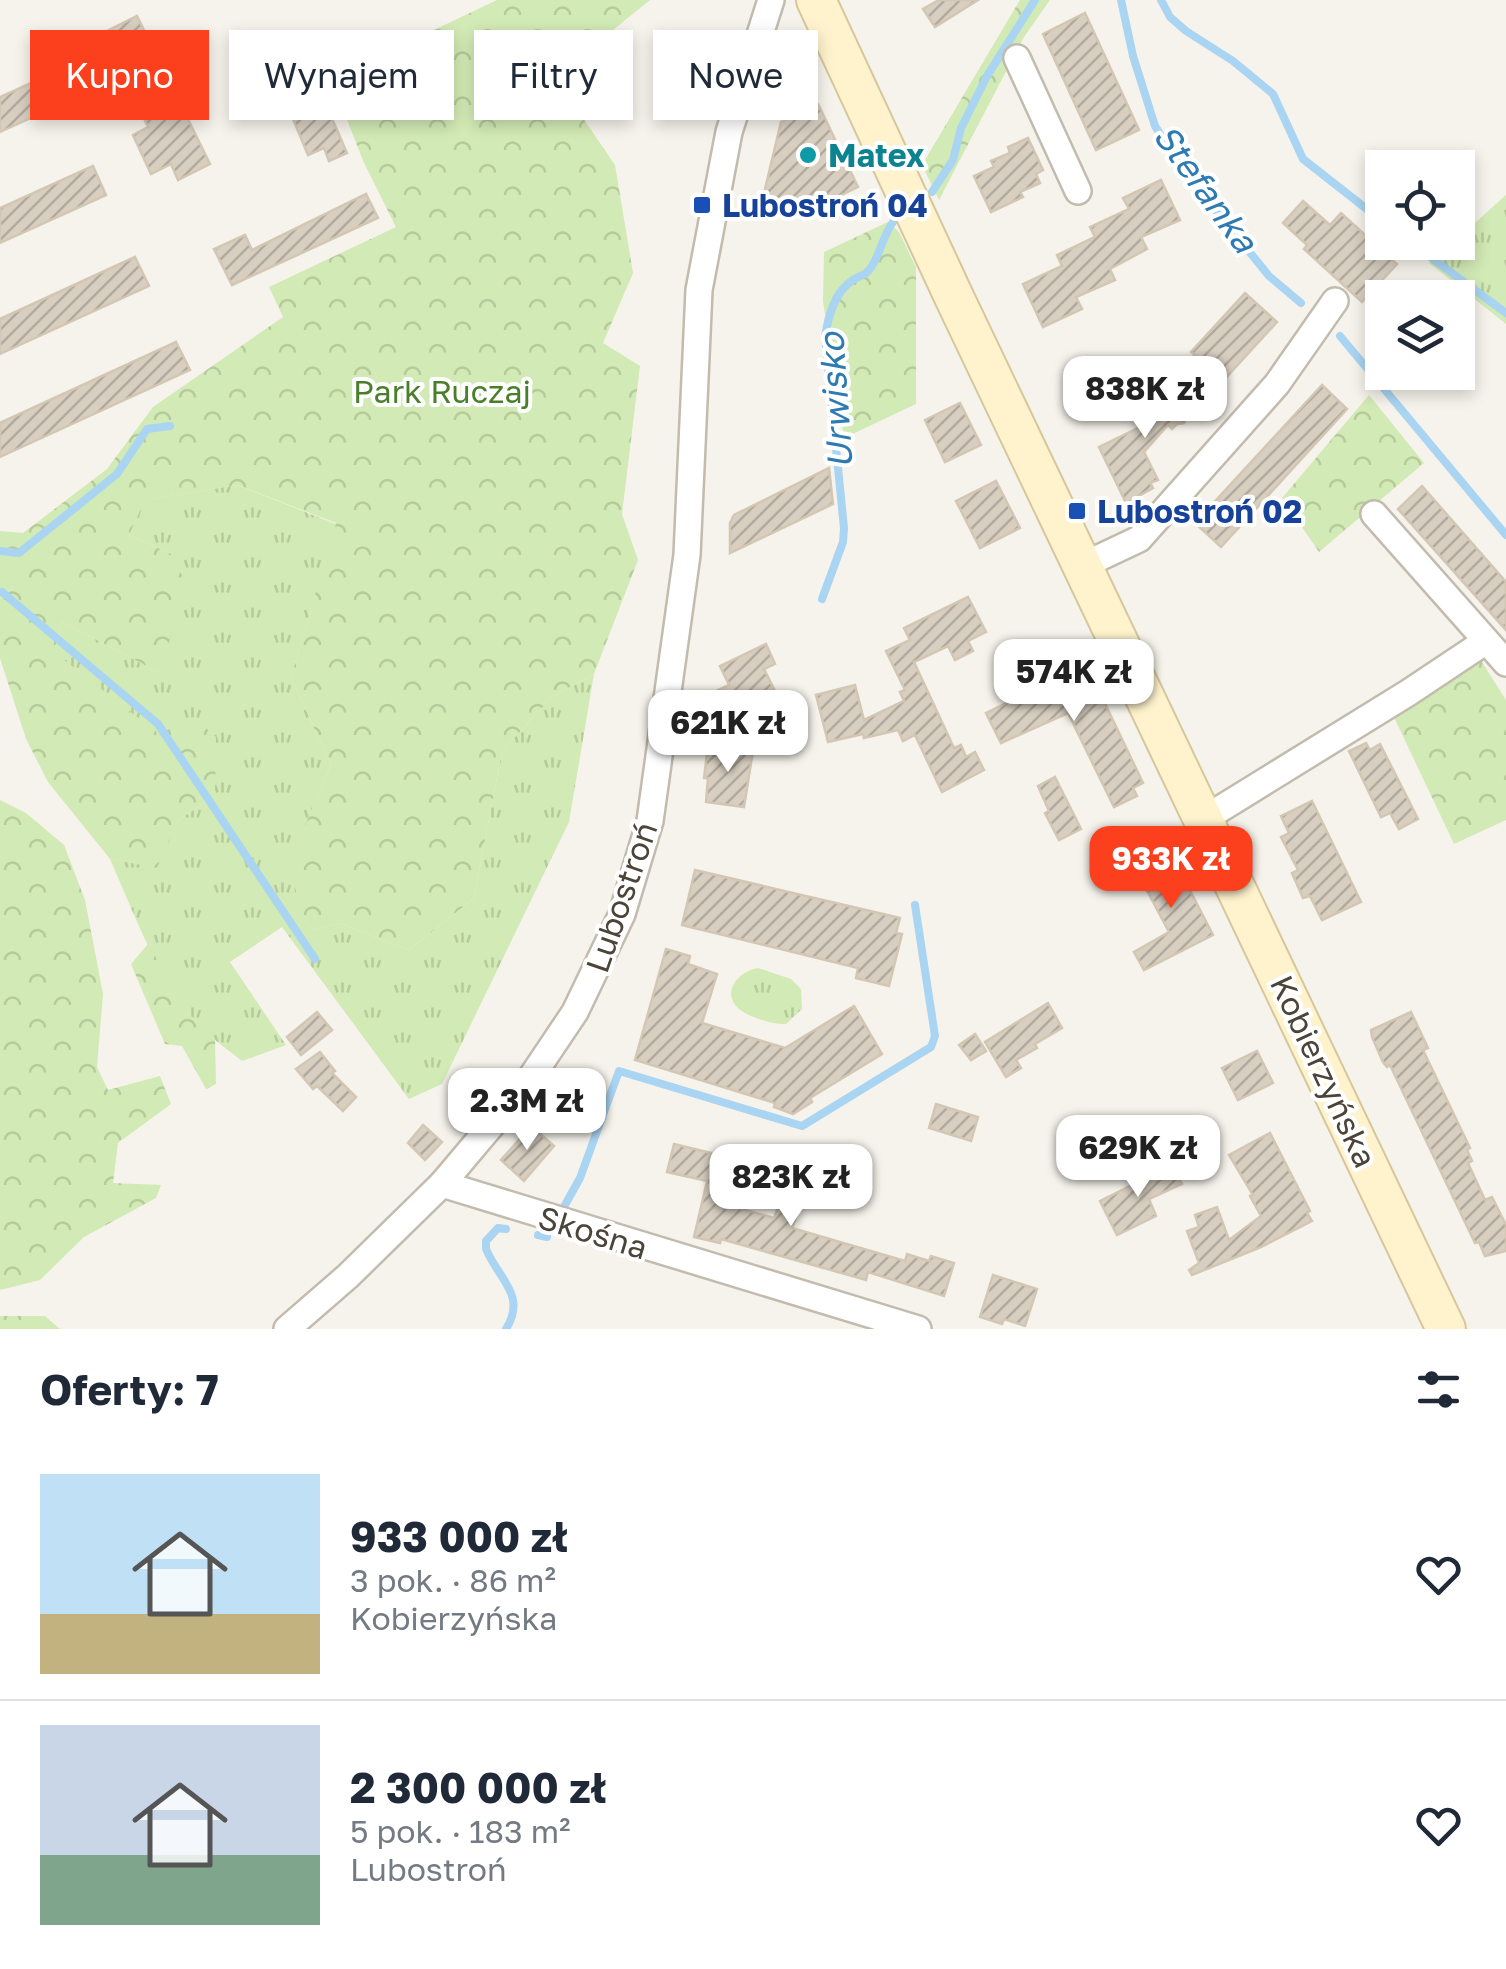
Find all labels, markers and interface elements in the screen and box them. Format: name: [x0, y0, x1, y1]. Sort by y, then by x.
chip: Kupno: [30, 30, 209, 120]
chip: Wynajem: [229, 30, 454, 120]
chip: Filtry: [474, 30, 633, 120]
chip: Nowe: [653, 30, 818, 120]
water label: Stefanka: [1145, 116, 1267, 261]
place label: Matex: [828, 136, 925, 174]
marker: Matex: [797, 144, 819, 166]
map controls: [1365, 150, 1475, 390]
button: locate: [1365, 150, 1475, 260]
place label: Lubostroń 04: [722, 186, 928, 224]
marker: Lubostroń 04: [691, 194, 713, 216]
button: layers: [1365, 280, 1475, 390]
water label: Urwisko: [809, 330, 861, 470]
pin: 838K zł: [1053, 356, 1237, 441]
text: 838K zł: [1085, 369, 1205, 407]
park label: Park Ruczaj: [353, 372, 531, 410]
place label: Lubostroń 02: [1097, 492, 1302, 530]
marker: Lubostroń 02: [1066, 500, 1088, 522]
pin: 574K zł: [982, 639, 1166, 724]
text: 574K zł: [1016, 652, 1132, 690]
pin: 621K zł: [636, 690, 820, 775]
text: 621K zł: [670, 703, 786, 741]
street label: Lubostroń: [578, 817, 664, 977]
pin: 933K zł: [1079, 826, 1263, 911]
text: 933K zł: [1112, 839, 1230, 877]
street label: Kobierzyńska: [1263, 969, 1385, 1173]
pin: 2.3M zł: [435, 1068, 619, 1153]
text: 2.3M zł: [470, 1081, 584, 1119]
pin: 629K zł: [1046, 1115, 1230, 1200]
text: 629K zł: [1078, 1128, 1198, 1166]
pin: 823K zł: [699, 1144, 883, 1229]
text: 823K zł: [731, 1157, 851, 1195]
street label: Skośna: [534, 1197, 652, 1267]
icon: filters: [1411, 1362, 1466, 1417]
text: Oferty: 7: [40, 1364, 219, 1414]
text: 933 000 zł: [350, 1511, 568, 1561]
icon: home: [120, 1514, 240, 1634]
icon: heart: [1411, 1547, 1466, 1602]
text: 3 pok. · 86 m²: [350, 1561, 556, 1599]
text: Kobierzyńska: [350, 1599, 557, 1637]
text: 2 300 000 zł: [350, 1762, 606, 1812]
icon: home: [120, 1765, 240, 1885]
icon: heart: [1411, 1798, 1466, 1853]
text: 5 pok. · 183 m²: [350, 1812, 571, 1850]
text: Lubostroń: [350, 1850, 507, 1888]

